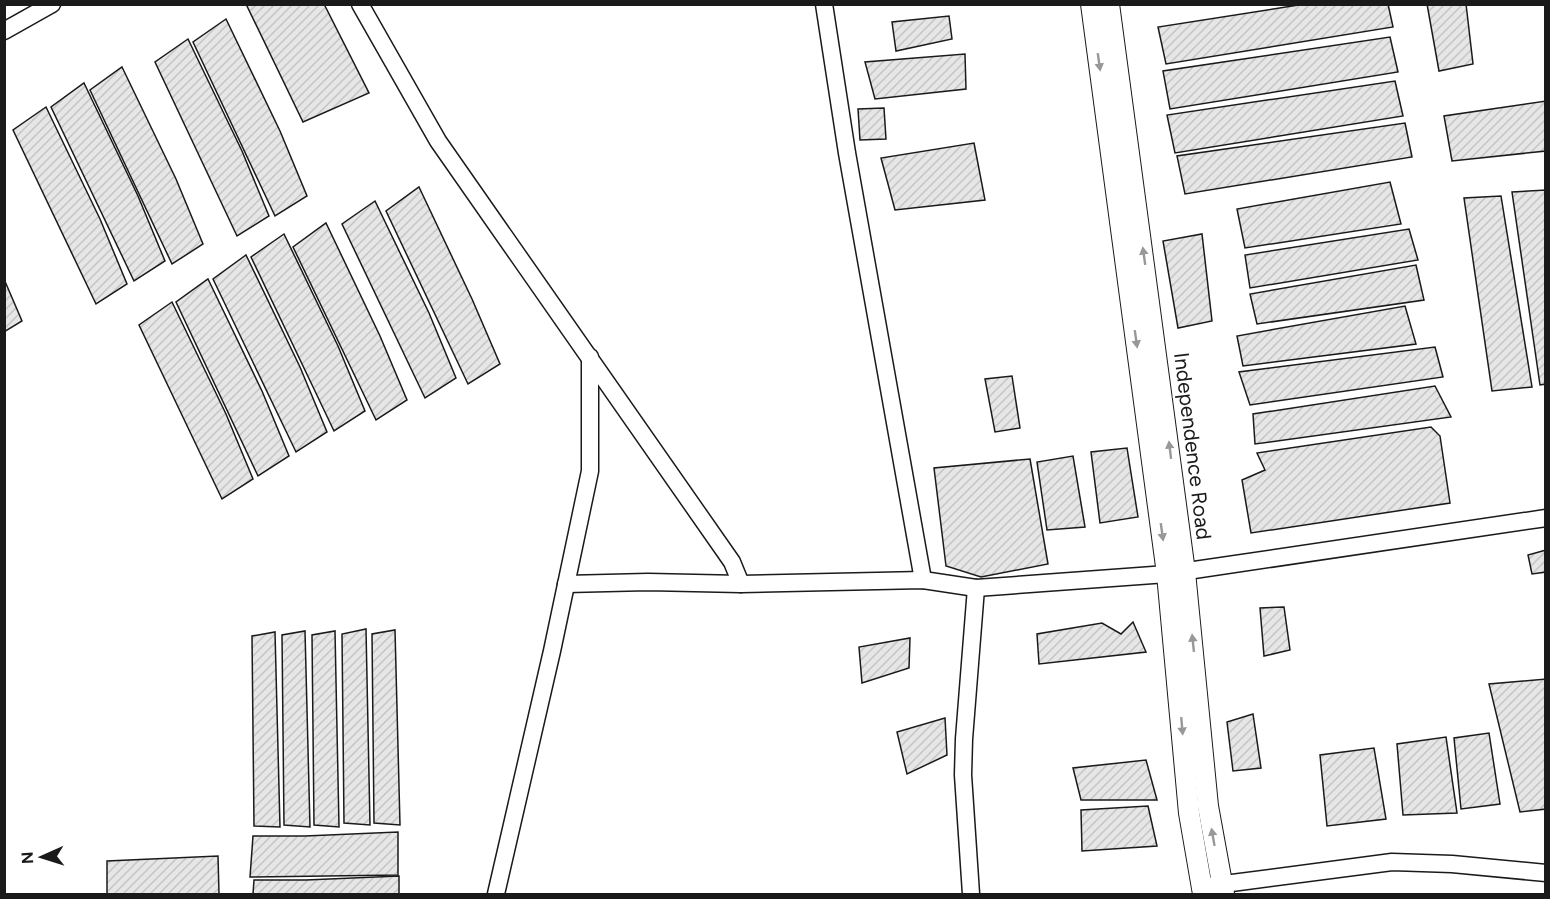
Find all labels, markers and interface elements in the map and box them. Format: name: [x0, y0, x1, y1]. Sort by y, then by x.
one-way arrow: [1094, 53, 1104, 72]
one-way arrow: [1139, 247, 1148, 266]
one-way arrow: [1131, 330, 1140, 349]
street label: Independence Road: [1169, 351, 1217, 541]
one-way arrow: [1165, 440, 1174, 459]
one-way arrow: [1157, 523, 1166, 542]
one-way arrow: [1188, 634, 1198, 653]
one-way arrow: [1177, 717, 1187, 736]
north arrow: [12, 827, 72, 887]
one-way arrow: [1208, 827, 1217, 846]
text: N: [18, 851, 37, 864]

